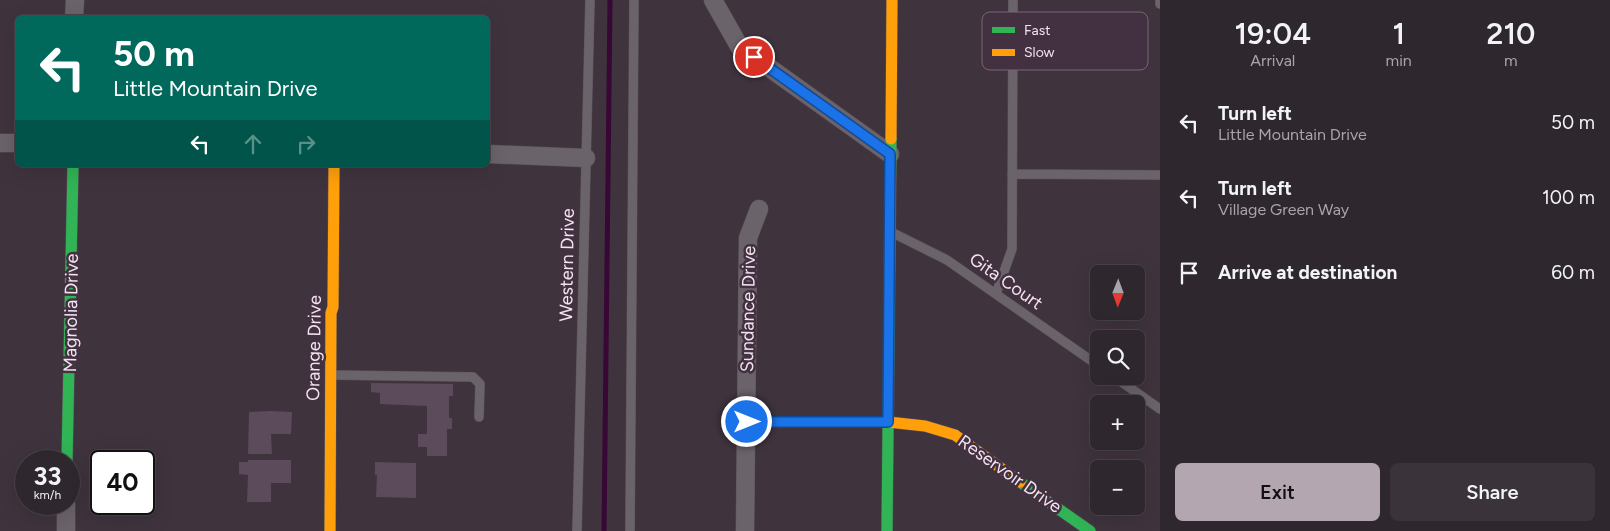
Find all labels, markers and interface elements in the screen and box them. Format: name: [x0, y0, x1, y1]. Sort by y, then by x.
legend: [982, 12, 1148, 70]
text: 19:04: [1235, 15, 1311, 52]
text: 1: [1392, 15, 1405, 52]
text: 210: [1486, 15, 1535, 52]
text: Fast: [1024, 22, 1050, 39]
text: 50 m: [113, 33, 195, 75]
icon: left: [30, 35, 95, 100]
pin: [733, 36, 775, 78]
icon: arrive: [740, 43, 768, 71]
text: Slow: [1024, 44, 1055, 61]
text: Arrival: [1250, 51, 1295, 70]
text: min: [1386, 51, 1412, 70]
text: m: [1504, 51, 1518, 70]
text: Little Mountain Drive: [113, 75, 318, 102]
text: Turn left: [1218, 102, 1292, 125]
icon: left: [1175, 109, 1203, 137]
text: 50 m: [1551, 111, 1595, 134]
text: Little Mountain Drive: [1218, 125, 1367, 144]
icon: left: [186, 130, 214, 158]
icon: ahead: [239, 130, 267, 158]
icon: right: [292, 130, 320, 158]
text: Turn left: [1218, 177, 1292, 200]
icon: left: [1175, 184, 1203, 212]
text: 100 m: [1542, 186, 1595, 209]
text: Village Green Way: [1218, 200, 1349, 219]
street label: Western Drive: [555, 208, 579, 322]
street label: Sundance Drive: [736, 245, 760, 372]
street label: Gita Court: [965, 248, 1047, 314]
street label: Magnolia Drive: [59, 253, 83, 373]
icon: arrive: [1175, 259, 1203, 287]
text: Arrive at destination: [1218, 261, 1397, 284]
text: 60 m: [1551, 261, 1595, 284]
north arrow: [1090, 265, 1145, 320]
map controls: [1090, 265, 1145, 515]
street label: Orange Drive: [302, 295, 326, 401]
button: search: [1090, 330, 1145, 385]
position arrow: [720, 395, 772, 447]
button: +: [1090, 395, 1145, 450]
street label: Reservoir Drive: [954, 430, 1066, 518]
speed limit sign: 40: [90, 450, 155, 515]
button: −: [1090, 460, 1145, 515]
text: 33: [34, 461, 61, 491]
button: Exit: [1175, 463, 1380, 521]
button: Share: [1390, 463, 1595, 521]
text: km/h: [34, 488, 61, 502]

